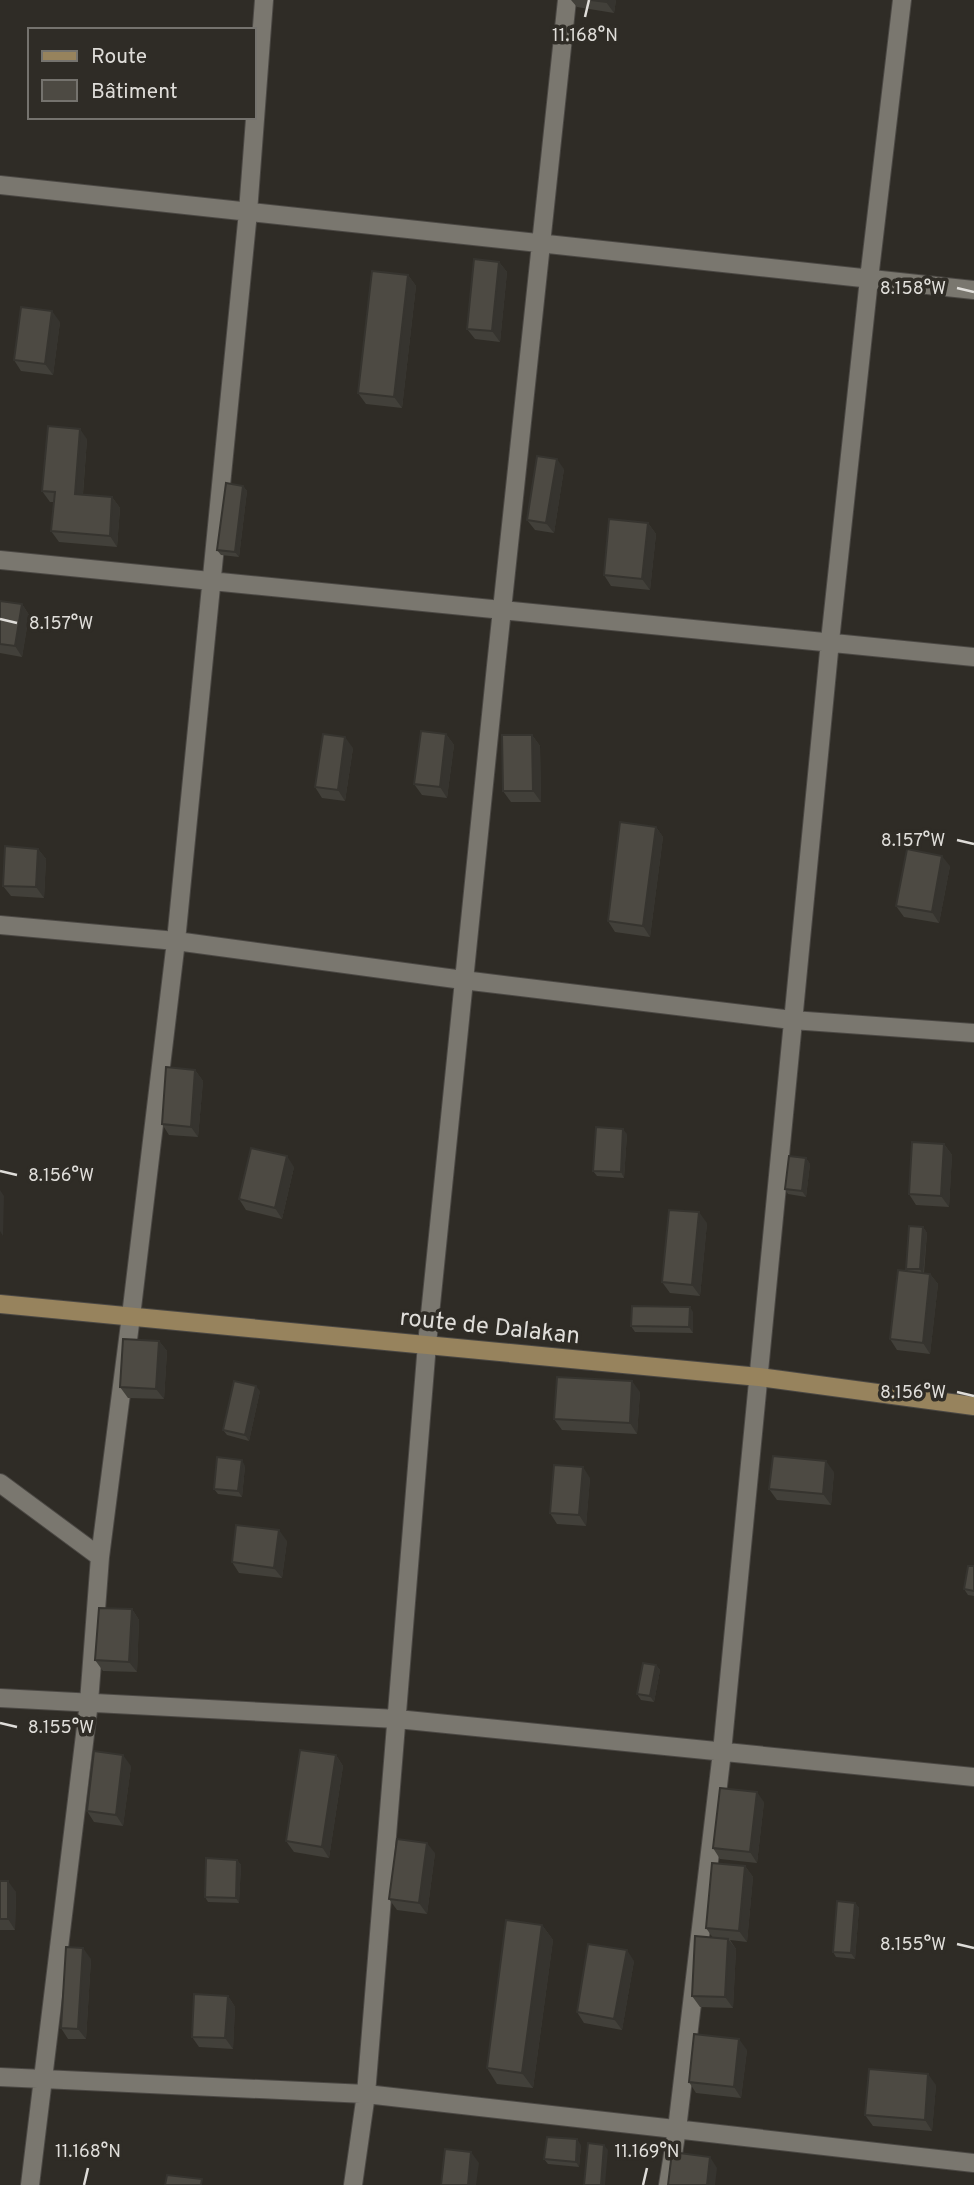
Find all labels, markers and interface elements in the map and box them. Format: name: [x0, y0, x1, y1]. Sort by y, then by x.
text: 11.168°N: [552, 25, 618, 48]
legend: [28, 28, 256, 119]
text: Route: [91, 44, 147, 71]
text: Bâtiment: [91, 79, 178, 106]
text: 8.158°W: [880, 278, 946, 301]
text: 8.157°W: [29, 613, 93, 636]
text: 8.157°W: [881, 830, 945, 853]
text: 8.156°W: [28, 1165, 94, 1188]
street label: route de Dalakan: [398, 1304, 581, 1352]
text: 8.156°W: [880, 1382, 946, 1405]
text: 8.155°W: [28, 1717, 94, 1740]
text: 8.155°W: [880, 1934, 946, 1957]
text: 11.168°N: [55, 2141, 121, 2164]
text: 11.169°N: [614, 2141, 680, 2164]

